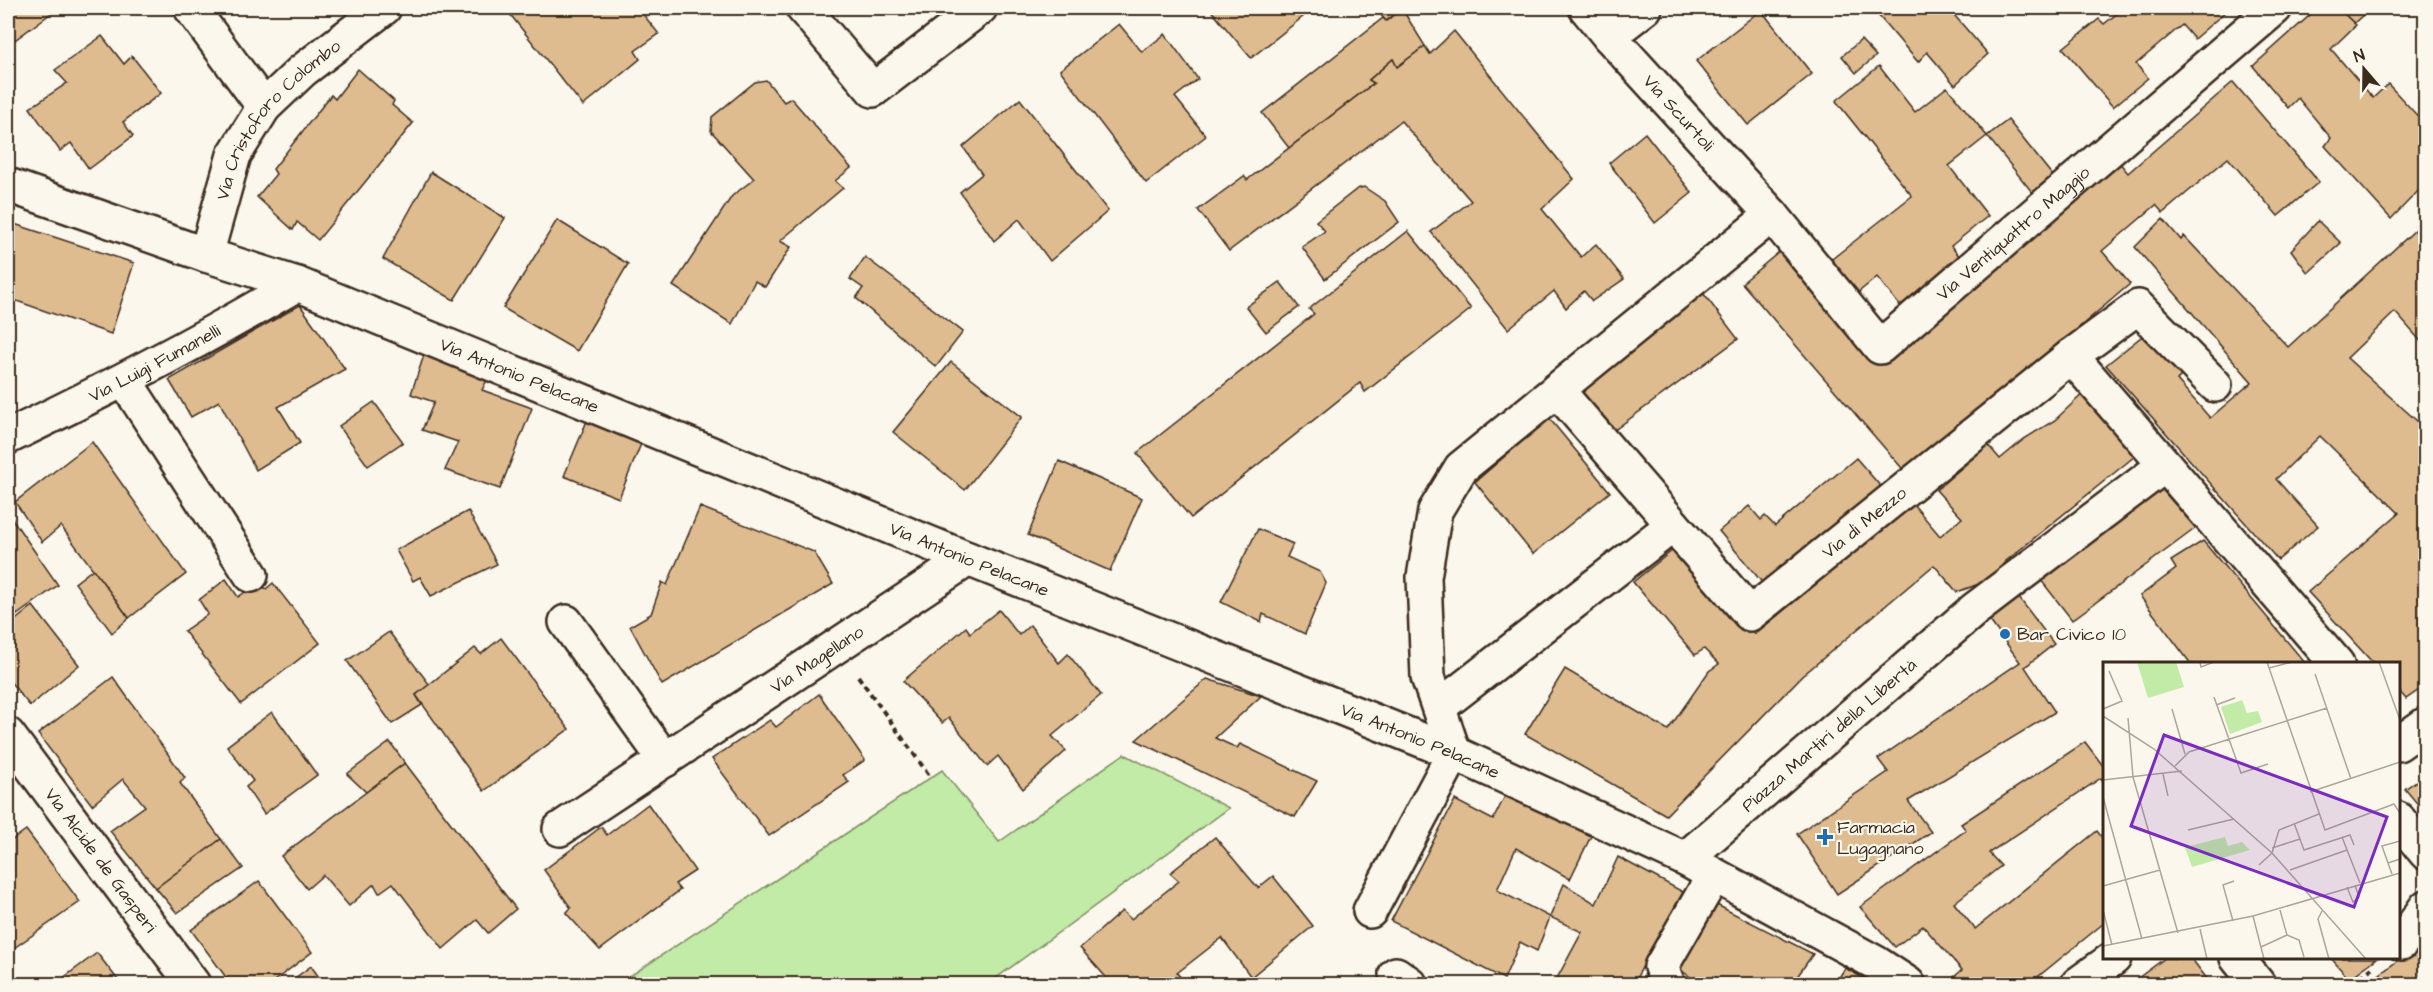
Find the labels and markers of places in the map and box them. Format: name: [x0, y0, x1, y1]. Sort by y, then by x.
place label: Bar Civico 10: [2017, 622, 2126, 647]
marker: Bar Civico 10: [1998, 627, 2012, 641]
place label: Farmacia Lugagnano: [1837, 815, 1924, 862]
marker: Farmacia Lugagnano: [1818, 830, 1832, 844]

